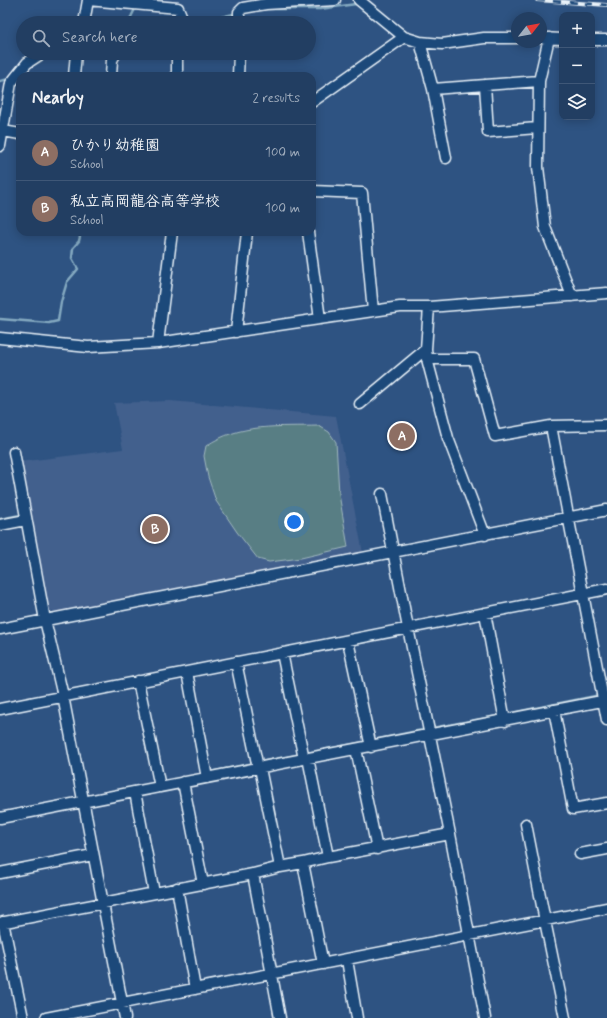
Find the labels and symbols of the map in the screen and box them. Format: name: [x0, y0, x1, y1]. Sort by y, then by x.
north arrow: [511, 12, 547, 48]
pin: A: [389, 421, 415, 451]
your location: [284, 512, 304, 532]
pin: B: [142, 514, 168, 544]

